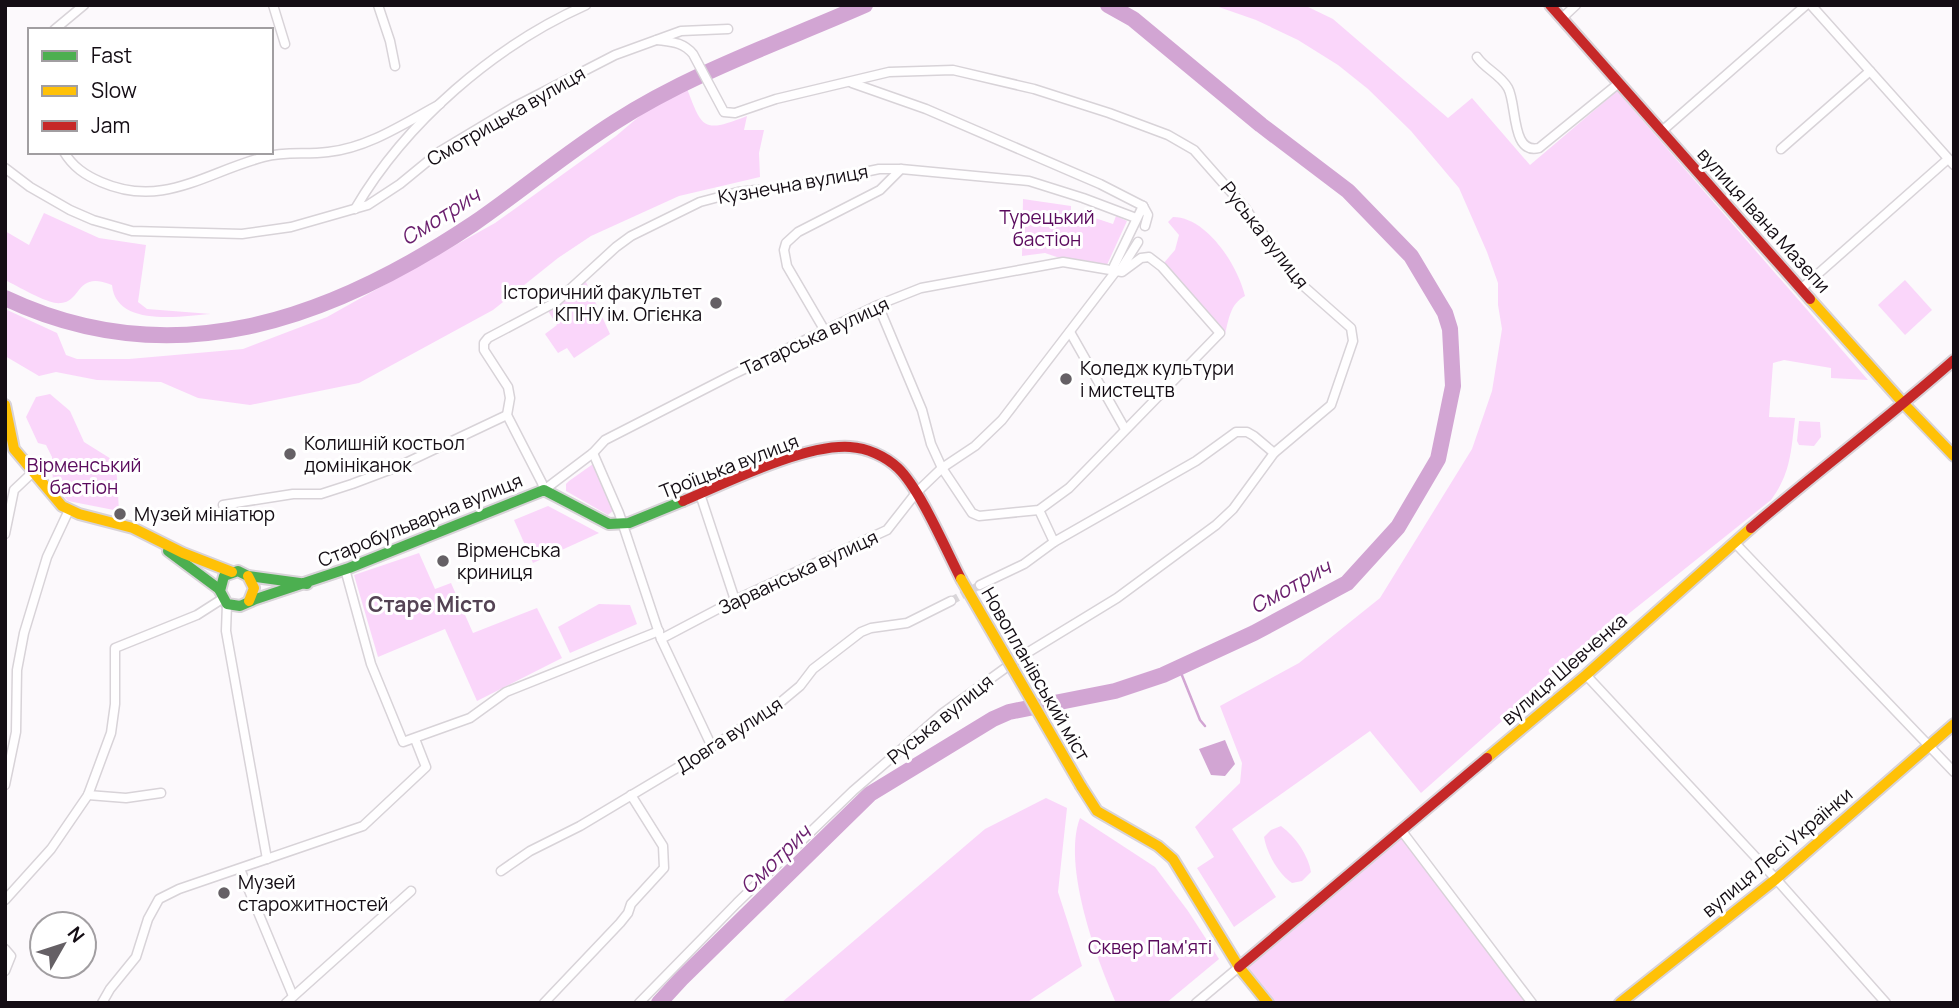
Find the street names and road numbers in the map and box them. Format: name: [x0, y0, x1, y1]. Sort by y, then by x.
street label: Смотрицька вулиця: [422, 60, 590, 172]
street label: вулиця Івана Мазепи: [1692, 142, 1836, 298]
street label: Кузнечна вулиця: [716, 158, 870, 210]
street label: Руська вулиця: [1215, 176, 1315, 294]
street label: Татарська вулиця: [737, 290, 893, 382]
street label: Троїцька вулиця: [656, 428, 802, 504]
street label: Старобульварна вулиця: [314, 467, 526, 573]
street label: Зарванська вулиця: [714, 524, 882, 620]
street label: Новопланівський міст: [976, 582, 1097, 766]
street label: вулиця Шевченка: [1496, 607, 1632, 731]
street label: Руська вулиця: [882, 668, 998, 770]
street label: Довга вулиця: [671, 691, 787, 779]
street label: вулиця Лесі Українки: [1696, 781, 1858, 923]

